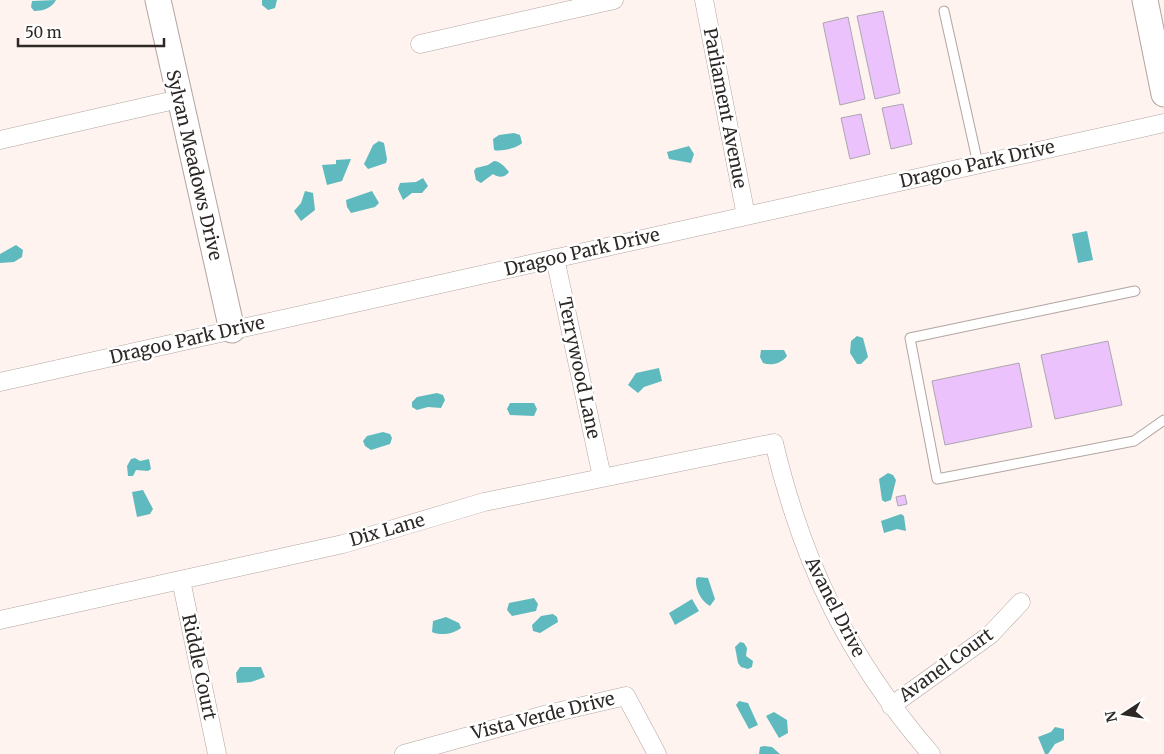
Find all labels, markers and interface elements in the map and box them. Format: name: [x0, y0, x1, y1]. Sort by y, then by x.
scale bar: [18, 15, 164, 47]
text: 50 m: [25, 23, 62, 42]
street label: Parliament Avenue: [699, 26, 752, 190]
street label: Sylvan Meadows Drive: [161, 67, 228, 262]
street label: Dragoo Park Drive: [897, 134, 1057, 193]
street label: Dragoo Park Drive: [502, 222, 662, 281]
street label: Terrywood Lane: [553, 295, 606, 441]
street label: Dragoo Park Drive: [107, 310, 267, 369]
street label: Dix Lane: [347, 508, 427, 551]
street label: Avanel Drive: [800, 552, 870, 661]
street label: Riddle Court: [177, 612, 222, 722]
street label: Avanel Court: [893, 623, 997, 707]
street label: Vista Verde Drive: [468, 687, 617, 745]
north arrow: [1099, 689, 1149, 739]
text: N: [1101, 709, 1121, 724]

